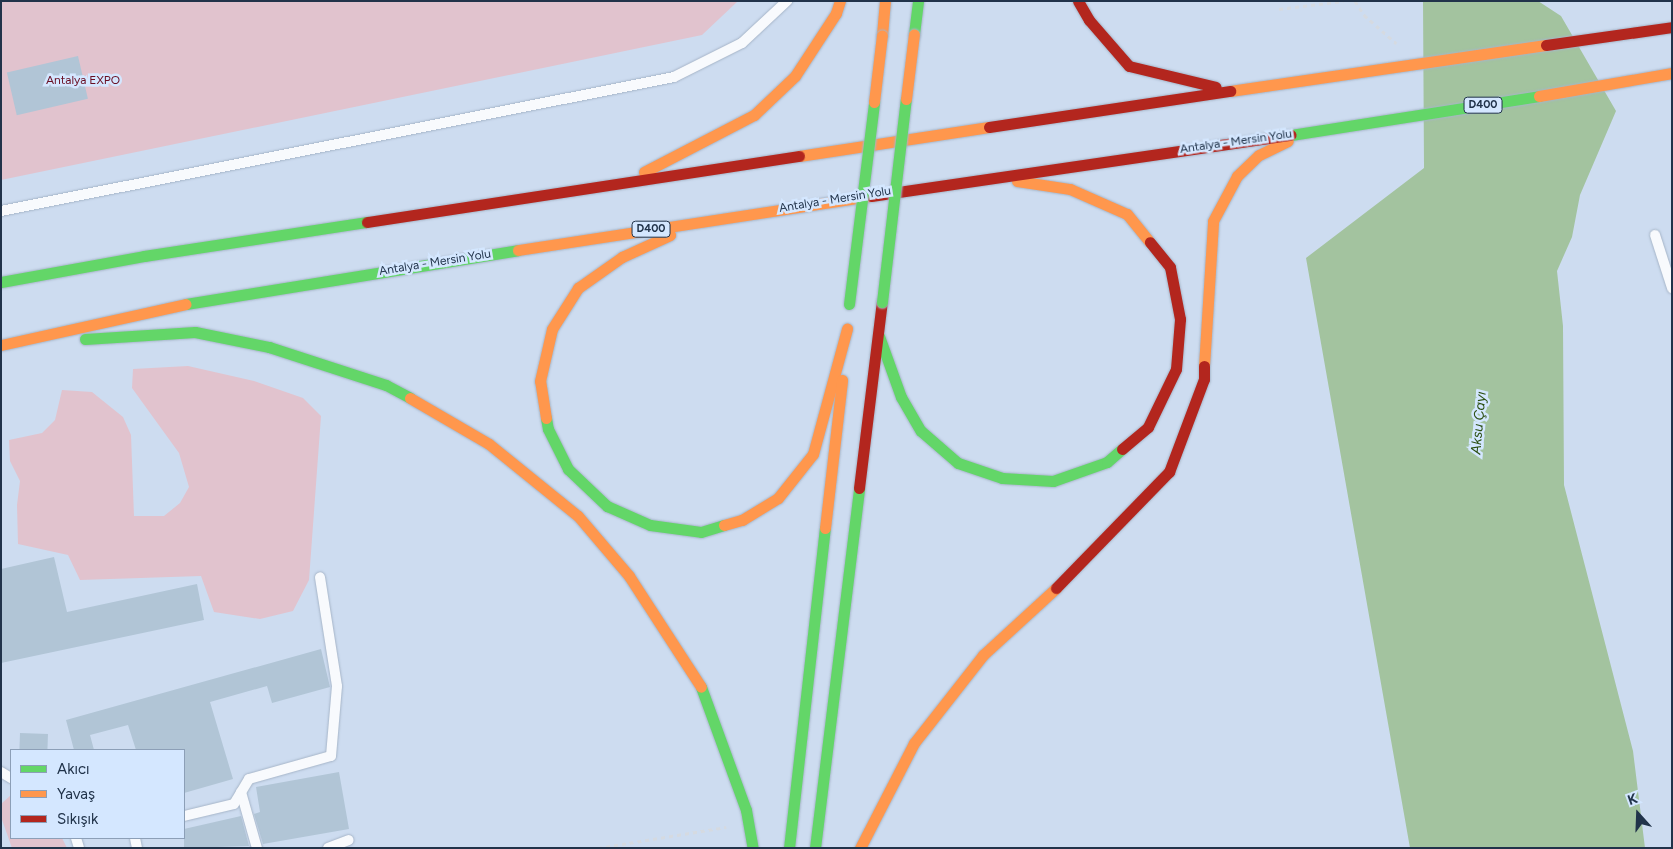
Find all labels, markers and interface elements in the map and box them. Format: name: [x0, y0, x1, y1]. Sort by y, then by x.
park label: Antalya EXPO: [46, 74, 120, 88]
road number: D400: [1463, 96, 1503, 114]
street label: Antalya - Mersin Yolu: [1179, 127, 1293, 157]
street label: Antalya - Mersin Yolu: [778, 184, 892, 216]
road number: D400: [631, 220, 671, 238]
street label: Antalya - Mersin Yolu: [378, 247, 492, 279]
water label: Aksu Çayı: [1468, 391, 1490, 455]
legend: [10, 749, 185, 839]
text: Akıcı: [57, 760, 90, 778]
text: Yavaş: [57, 785, 95, 803]
north arrow: [1613, 789, 1663, 839]
text: K: [1625, 790, 1640, 809]
text: Sıkışık: [57, 810, 98, 828]

